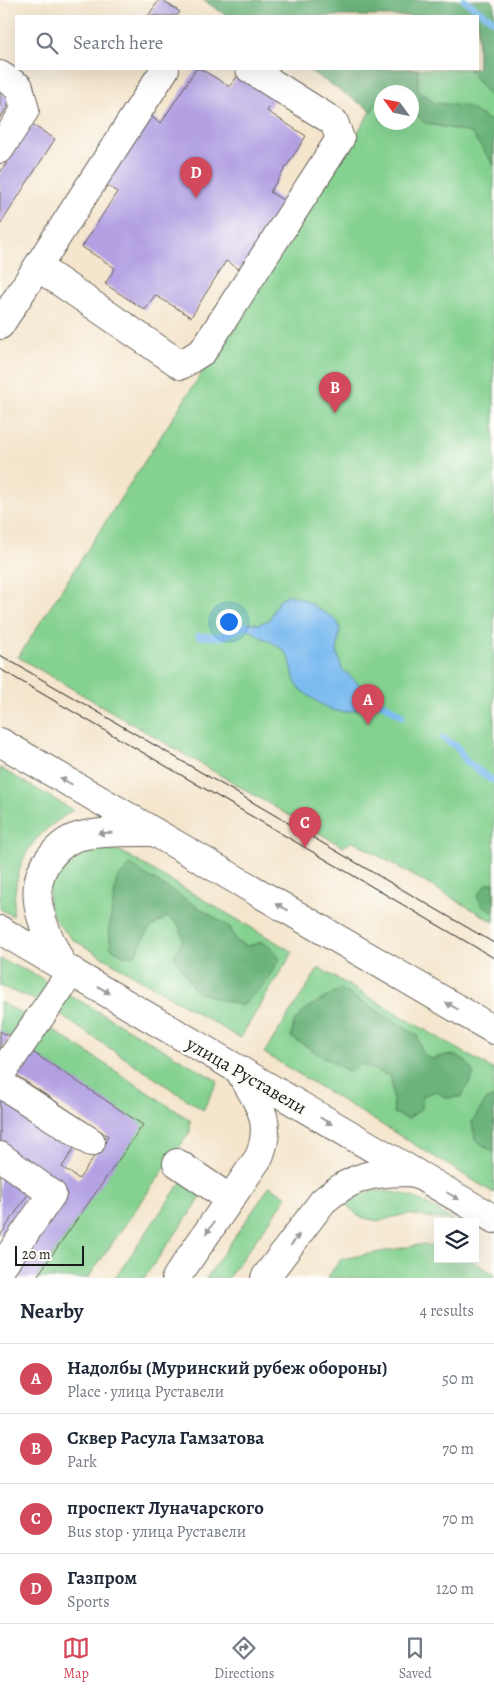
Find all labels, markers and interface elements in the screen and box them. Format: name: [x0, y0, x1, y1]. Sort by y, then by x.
search box: [15, 15, 479, 70]
icon: search: [33, 29, 61, 57]
text: Search here: [73, 30, 163, 56]
north arrow: [374, 85, 419, 130]
pin: D: [180, 157, 212, 198]
pin: B: [319, 372, 351, 413]
your location: [216, 609, 242, 635]
pin: A: [352, 684, 384, 725]
one-way arrow: [59, 777, 74, 785]
pin: C: [289, 807, 321, 848]
one-way arrow: [97, 829, 113, 837]
one-way arrow: [276, 903, 289, 912]
one-way arrow: [97, 986, 110, 995]
one-way arrow: [445, 1001, 458, 1010]
street label: улица Руставели: [181, 1030, 311, 1121]
one-way arrow: [319, 1117, 332, 1126]
one-way arrow: [447, 1191, 460, 1200]
map controls: [434, 1218, 479, 1263]
button: layers: [434, 1218, 479, 1263]
one-way arrow: [205, 1221, 215, 1235]
one-way arrow: [289, 1233, 300, 1246]
scale bar: [15, 1243, 84, 1266]
text: 20 m: [22, 1245, 51, 1264]
text: Nearby: [20, 1297, 83, 1325]
text: 4 results: [420, 1300, 474, 1322]
text: Надолбы (Муринский рубеж обороны): [67, 1355, 388, 1381]
text: A: [31, 1368, 41, 1390]
text: 50 m: [442, 1368, 474, 1390]
text: Place · улица Руставели: [67, 1381, 224, 1403]
text: Сквер Расула Гамзатова: [67, 1425, 264, 1451]
text: B: [31, 1438, 41, 1460]
text: 70 m: [442, 1438, 474, 1460]
text: Park: [67, 1451, 97, 1473]
text: проспект Луначарского: [67, 1495, 264, 1521]
text: C: [31, 1508, 41, 1530]
text: 70 m: [442, 1508, 474, 1530]
text: Bus stop · улица Руставели: [67, 1521, 246, 1543]
text: Газпром: [67, 1565, 137, 1591]
text: D: [30, 1578, 42, 1600]
text: 120 m: [436, 1578, 474, 1600]
text: Sports: [67, 1591, 110, 1613]
tab: Map: [62, 1634, 90, 1683]
tab: Directions: [214, 1634, 274, 1683]
tab: Saved: [399, 1634, 432, 1683]

